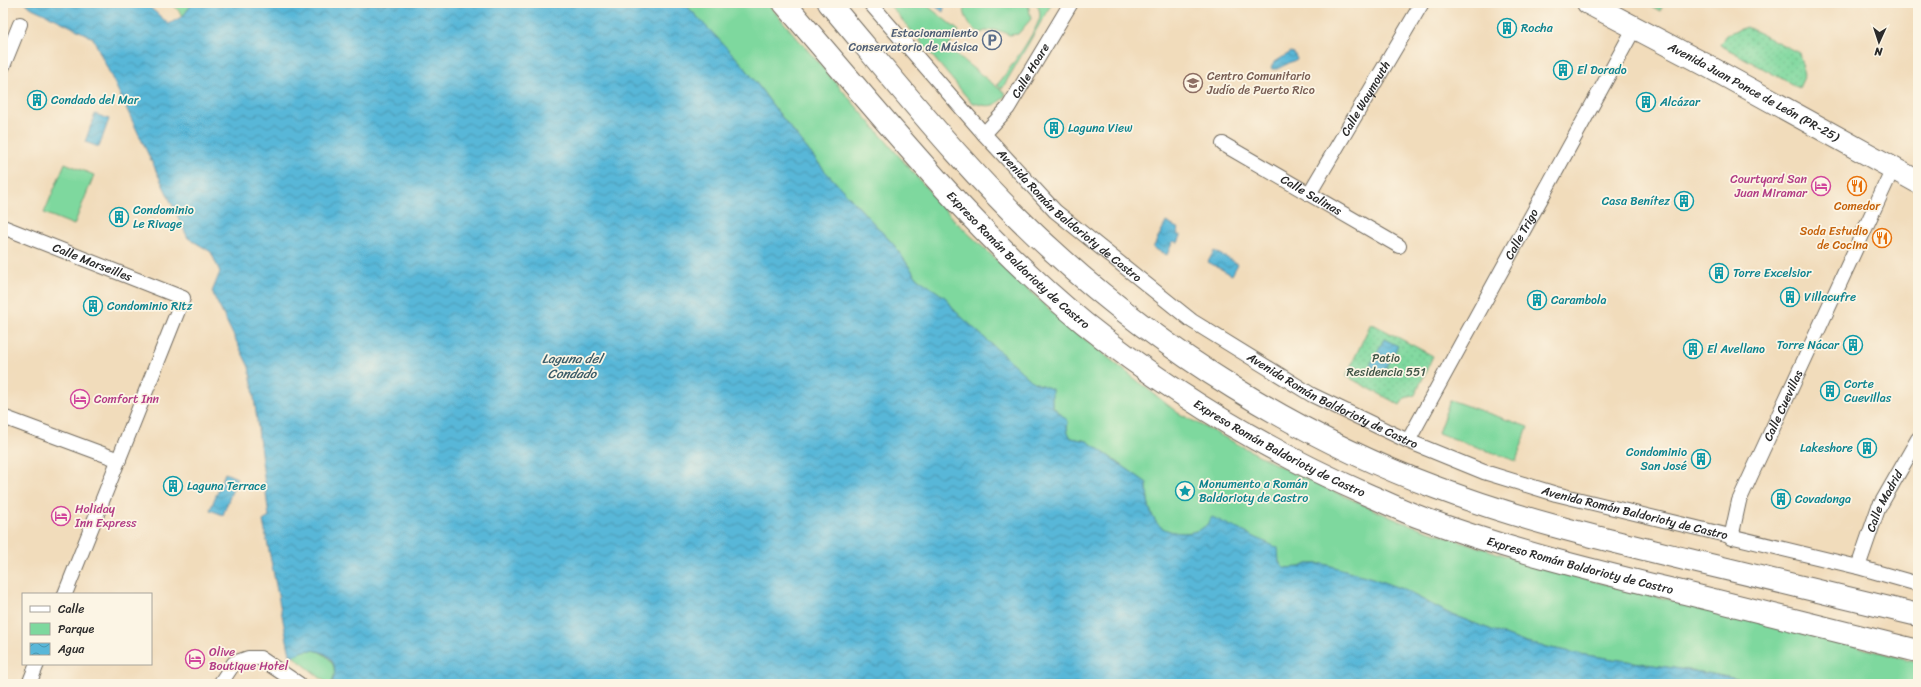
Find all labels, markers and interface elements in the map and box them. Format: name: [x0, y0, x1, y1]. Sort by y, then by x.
building icon: Rocha: [1496, 17, 1518, 39]
place label: Rocha: [1521, 17, 1554, 39]
place label: Estacionamiento Conservatorio de Música: [848, 22, 978, 58]
north arrow: [1859, 22, 1899, 62]
parking icon: Estacionamiento Conservatorio de Música: [981, 29, 1003, 51]
street label: Avenida Juan Ponce de León (PR-25): [1663, 35, 1844, 148]
street label: Calle Hoare: [1005, 39, 1056, 103]
text: N: [1874, 42, 1884, 61]
street label: Calle Waymouth: [1335, 56, 1397, 140]
building icon: El Dorado: [1552, 59, 1574, 81]
place label: El Dorado: [1577, 59, 1627, 81]
place label: Centro Comunitario Judío de Puerto Rico: [1206, 65, 1315, 101]
school or university icon: Centro Comunitario Judío de Puerto Rico: [1182, 72, 1204, 94]
building icon: Condado del Mar: [26, 89, 48, 111]
place label: Condado del Mar: [51, 89, 140, 111]
building icon: Alcázar: [1635, 91, 1657, 113]
place label: Alcázar: [1659, 91, 1701, 113]
building icon: Laguna View: [1043, 117, 1065, 139]
place label: Laguna View: [1068, 117, 1133, 139]
street label: Avenida Román Baldorioty de Castro: [991, 143, 1147, 288]
place label: Courtyard San Juan Miramar: [1730, 168, 1808, 204]
street label: Calle Salinas: [1276, 169, 1347, 222]
hotel icon: Courtyard San Juan Miramar: [1810, 175, 1832, 197]
restaurant icon: Comedor: [1846, 175, 1868, 197]
street label: Expreso Román Baldorioty de Castro: [941, 186, 1095, 335]
place label: Casa Benítez: [1602, 190, 1670, 212]
building icon: Casa Benítez: [1673, 190, 1695, 212]
place label: Comedor: [1834, 195, 1881, 217]
place label: Condominio Le Rivage: [133, 199, 194, 235]
street label: Calle Trigo: [1498, 204, 1545, 264]
building icon: Condominio Le Rivage: [108, 206, 130, 228]
place label: Soda Estudio de Cocina: [1800, 220, 1868, 256]
restaurant icon: Soda Estudio de Cocina: [1871, 227, 1893, 249]
street label: Calle Marseilles: [49, 237, 136, 288]
building icon: Torre Excelsior: [1708, 262, 1730, 284]
place label: Torre Excelsior: [1733, 262, 1812, 284]
building icon: Villacufre: [1779, 286, 1801, 308]
place label: Villacufre: [1804, 286, 1856, 308]
building icon: Carambola: [1526, 289, 1548, 311]
place label: Carambola: [1551, 289, 1606, 311]
building icon: Condominio Ritz: [82, 295, 104, 317]
place label: Condominio Ritz: [107, 295, 193, 317]
place label: Torre Nácar: [1777, 334, 1840, 356]
building icon: Torre Nácar: [1842, 334, 1864, 356]
building icon: El Avellano: [1682, 338, 1704, 360]
place label: El Avellano: [1707, 338, 1765, 360]
street label: Avenida Román Baldorioty de Castro: [1242, 346, 1421, 455]
water label: Laguna del Condado: [542, 347, 605, 385]
park label: Patio Residencia 551: [1346, 347, 1426, 383]
street label: Calle Cuevillas: [1757, 366, 1809, 445]
place label: Corte Cuevillas: [1844, 373, 1892, 409]
building icon: Corte Cuevillas: [1819, 380, 1841, 402]
hotel icon: Comfort Inn: [69, 388, 91, 410]
place label: Comfort Inn: [94, 388, 160, 410]
street label: Expreso Román Baldorioty de Castro: [1189, 393, 1369, 503]
place label: Lakeshore: [1800, 437, 1853, 459]
building icon: Lakeshore: [1856, 437, 1878, 459]
place label: Condominio San José: [1626, 441, 1687, 477]
building icon: Condominio San José: [1690, 448, 1712, 470]
street label: Calle Madrid: [1860, 466, 1909, 535]
place label: Monumento a Román Baldorioty de Castro: [1199, 473, 1308, 509]
building icon: Laguna Terrace: [162, 475, 184, 497]
place label: Laguna Terrace: [187, 475, 266, 497]
street label: Avenida Román Baldorioty de Castro: [1538, 479, 1730, 546]
place icon: Monumento a Román Baldorioty de Castro: [1174, 480, 1196, 502]
building icon: Covadonga: [1770, 488, 1792, 510]
place label: Covadonga: [1795, 488, 1851, 510]
place label: Holiday Inn Express: [74, 498, 137, 534]
hotel icon: Holiday Inn Express: [50, 505, 72, 527]
street label: Expreso Román Baldorioty de Castro: [1484, 530, 1676, 601]
legend: [22, 593, 152, 665]
text: Calle: [58, 598, 85, 620]
text: Parque: [58, 618, 95, 640]
text: Agua: [57, 638, 85, 660]
place label: Olive Boutique Hotel: [209, 641, 289, 677]
hotel icon: Olive Boutique Hotel: [184, 648, 206, 670]

